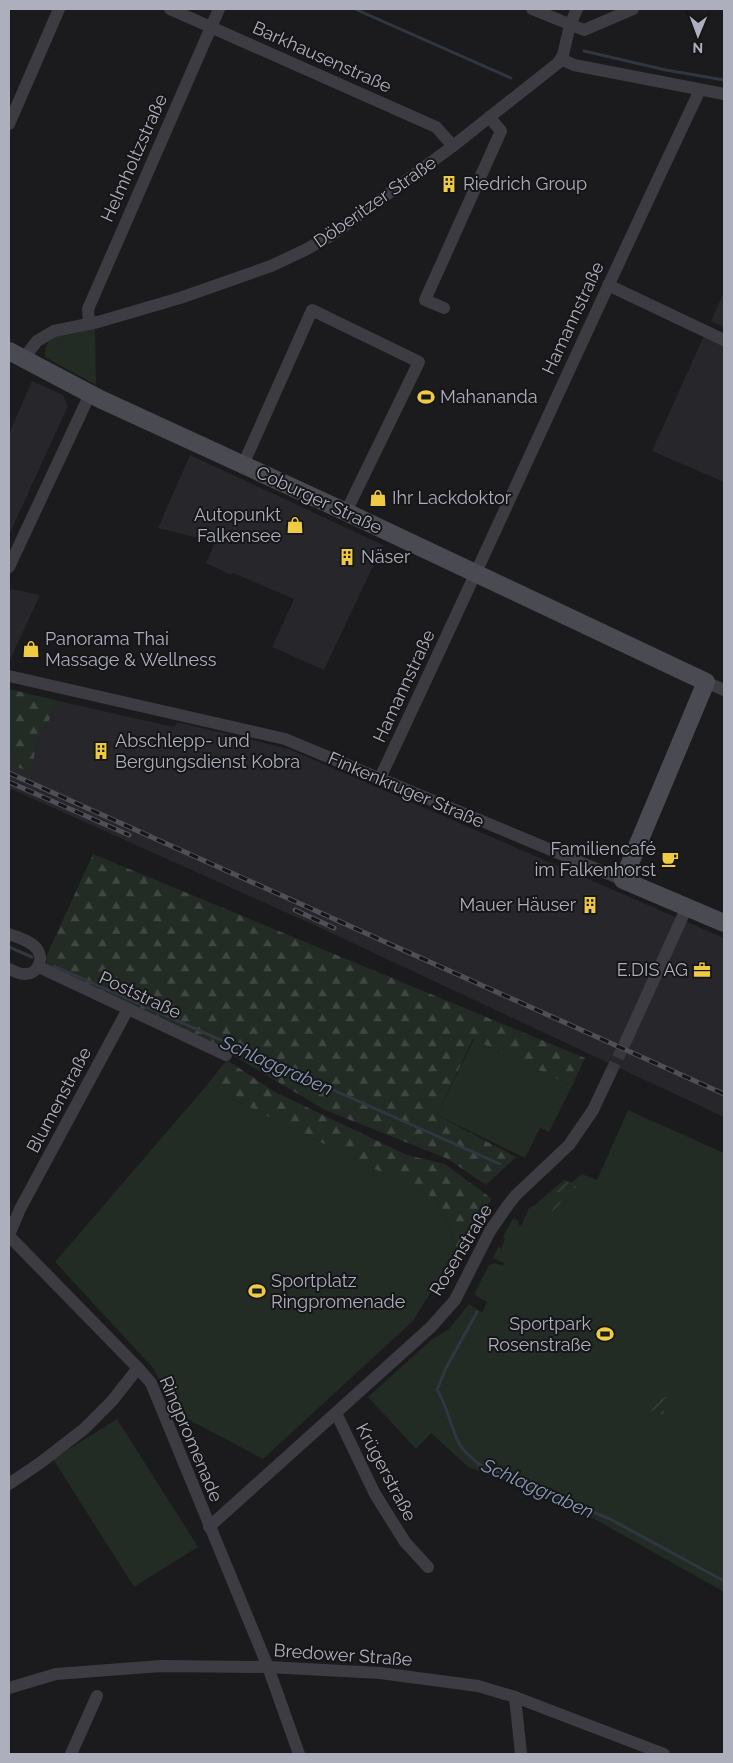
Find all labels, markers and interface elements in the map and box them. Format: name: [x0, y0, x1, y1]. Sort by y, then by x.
north arrow: [673, 10, 723, 60]
street label: Barkhausenstraße: [250, 17, 395, 97]
text: N: [692, 40, 703, 56]
street label: Helmholtzstraße: [96, 90, 171, 225]
street label: Döberitzer Straße: [309, 151, 440, 252]
place label: Riedrich Group: [463, 173, 587, 194]
building icon: Riedrich Group: [439, 174, 459, 194]
street label: Hamannstraße: [537, 258, 608, 377]
place label: Mahananda: [440, 386, 538, 407]
sports icon: Mahananda: [416, 387, 436, 407]
street label: Coburger Straße: [253, 461, 386, 538]
place label: Ihr Lackdoktor: [392, 487, 512, 508]
shop icon: Ihr Lackdoktor: [368, 488, 388, 508]
place label: Autopunkt Falkensee: [194, 504, 281, 546]
shop icon: Autopunkt Falkensee: [285, 515, 305, 535]
place label: Näser: [361, 546, 411, 567]
building icon: Näser: [337, 547, 357, 567]
street label: Hamannstraße: [368, 626, 439, 745]
place label: Panorama Thai Massage & Wellness: [45, 628, 217, 670]
shop icon: Panorama Thai Massage & Wellness: [21, 639, 41, 659]
place label: Abschlepp- und Bergungsdienst Kobra: [115, 730, 300, 772]
building icon: Abschlepp- und Bergungsdienst Kobra: [91, 741, 111, 761]
street label: Finkenkruger Straße: [325, 747, 488, 832]
place label: Familiencafé im Falkenhorst: [534, 838, 656, 880]
cafe icon: Familiencafé im Falkenhorst: [660, 849, 680, 869]
place label: Mauer Häuser: [459, 894, 577, 915]
building icon: Mauer Häuser: [580, 895, 600, 915]
place label: E.DIS AG: [617, 959, 688, 980]
office icon: E.DIS AG: [692, 960, 712, 980]
street label: Poststraße: [96, 966, 185, 1023]
water label: Schlaggraben: [217, 1030, 336, 1100]
street label: Blumenstraße: [22, 1043, 95, 1156]
street label: Rosenstraße: [425, 1200, 496, 1299]
place label: Sportplatz Ringpromenade: [271, 1270, 406, 1312]
sports icon: Sportplatz Ringpromenade: [247, 1281, 267, 1301]
place label: Sportpark Rosenstraße: [488, 1313, 591, 1355]
sports icon: Sportpark Rosenstraße: [595, 1324, 615, 1344]
street label: Ringpromenade: [156, 1373, 228, 1505]
street label: Krügerstraße: [352, 1419, 421, 1525]
water label: Schlaggraben: [478, 1453, 597, 1523]
street label: Bredower Straße: [273, 1639, 413, 1670]

